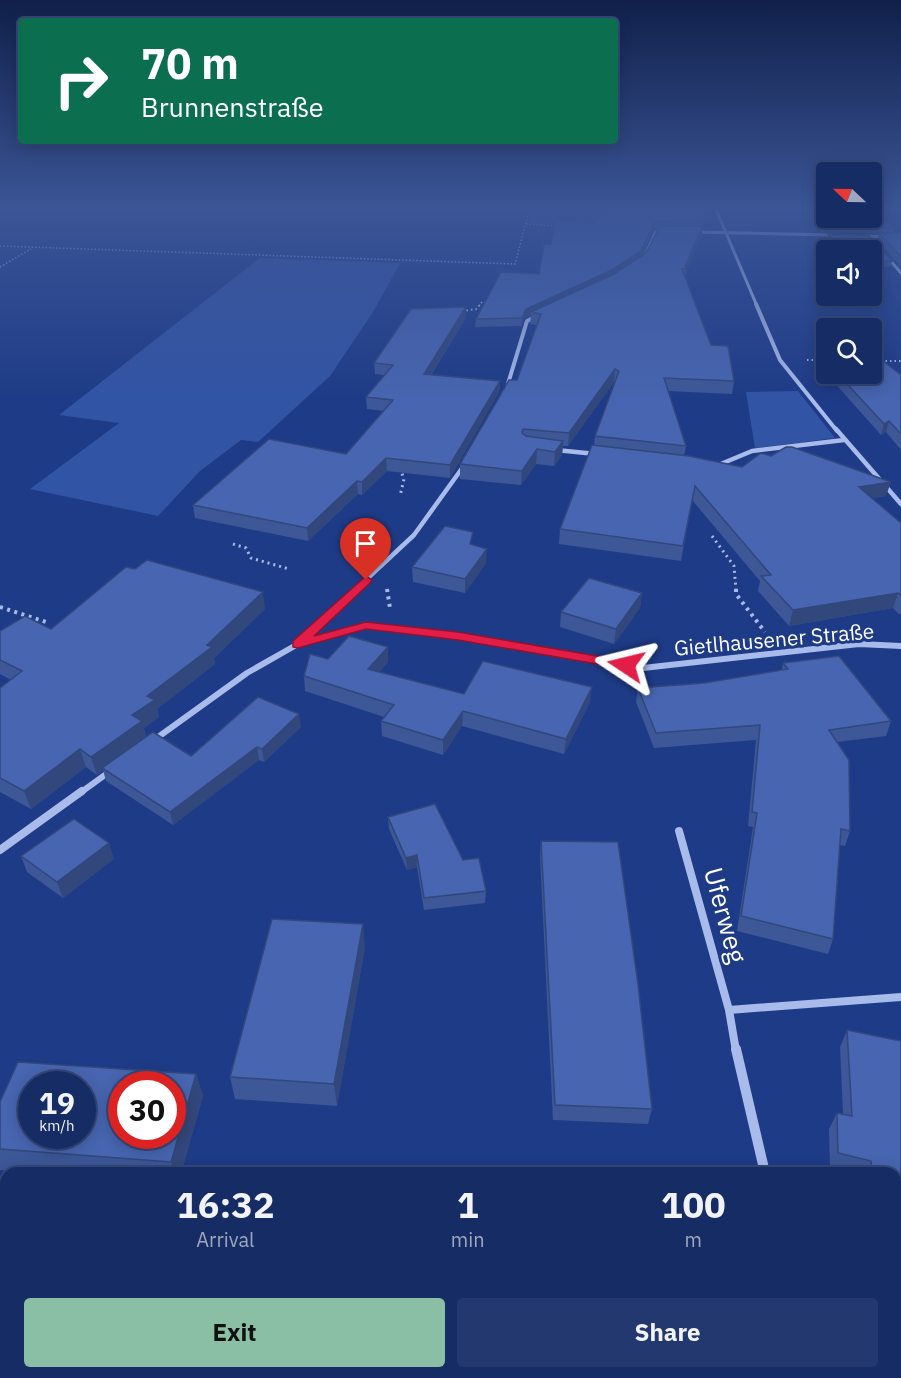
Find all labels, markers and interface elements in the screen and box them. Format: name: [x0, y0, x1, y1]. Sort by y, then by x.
text: 70 m: [141, 36, 239, 91]
icon: right: [42, 42, 120, 120]
text: Brunnenstraße: [141, 89, 323, 124]
north arrow: [816, 162, 882, 228]
map controls: [816, 162, 882, 384]
button: sound: [816, 240, 882, 306]
button: search: [816, 318, 882, 384]
pin: [340, 518, 391, 580]
icon: arrive: [349, 527, 382, 560]
street label: Gietlhausener Straße: [673, 616, 875, 662]
position arrow: [594, 633, 658, 697]
street label: Uferweg: [697, 863, 755, 967]
speed limit sign: 30: [108, 1071, 186, 1149]
text: 19: [39, 1083, 75, 1122]
text: km/h: [39, 1116, 75, 1135]
text: 16:32: [176, 1181, 275, 1228]
text: 1: [457, 1181, 479, 1228]
text: 100: [661, 1181, 726, 1228]
text: Arrival: [196, 1226, 255, 1253]
text: min: [451, 1226, 485, 1253]
text: m: [685, 1226, 702, 1253]
button: Exit: [24, 1298, 445, 1367]
button: Share: [457, 1298, 878, 1367]

